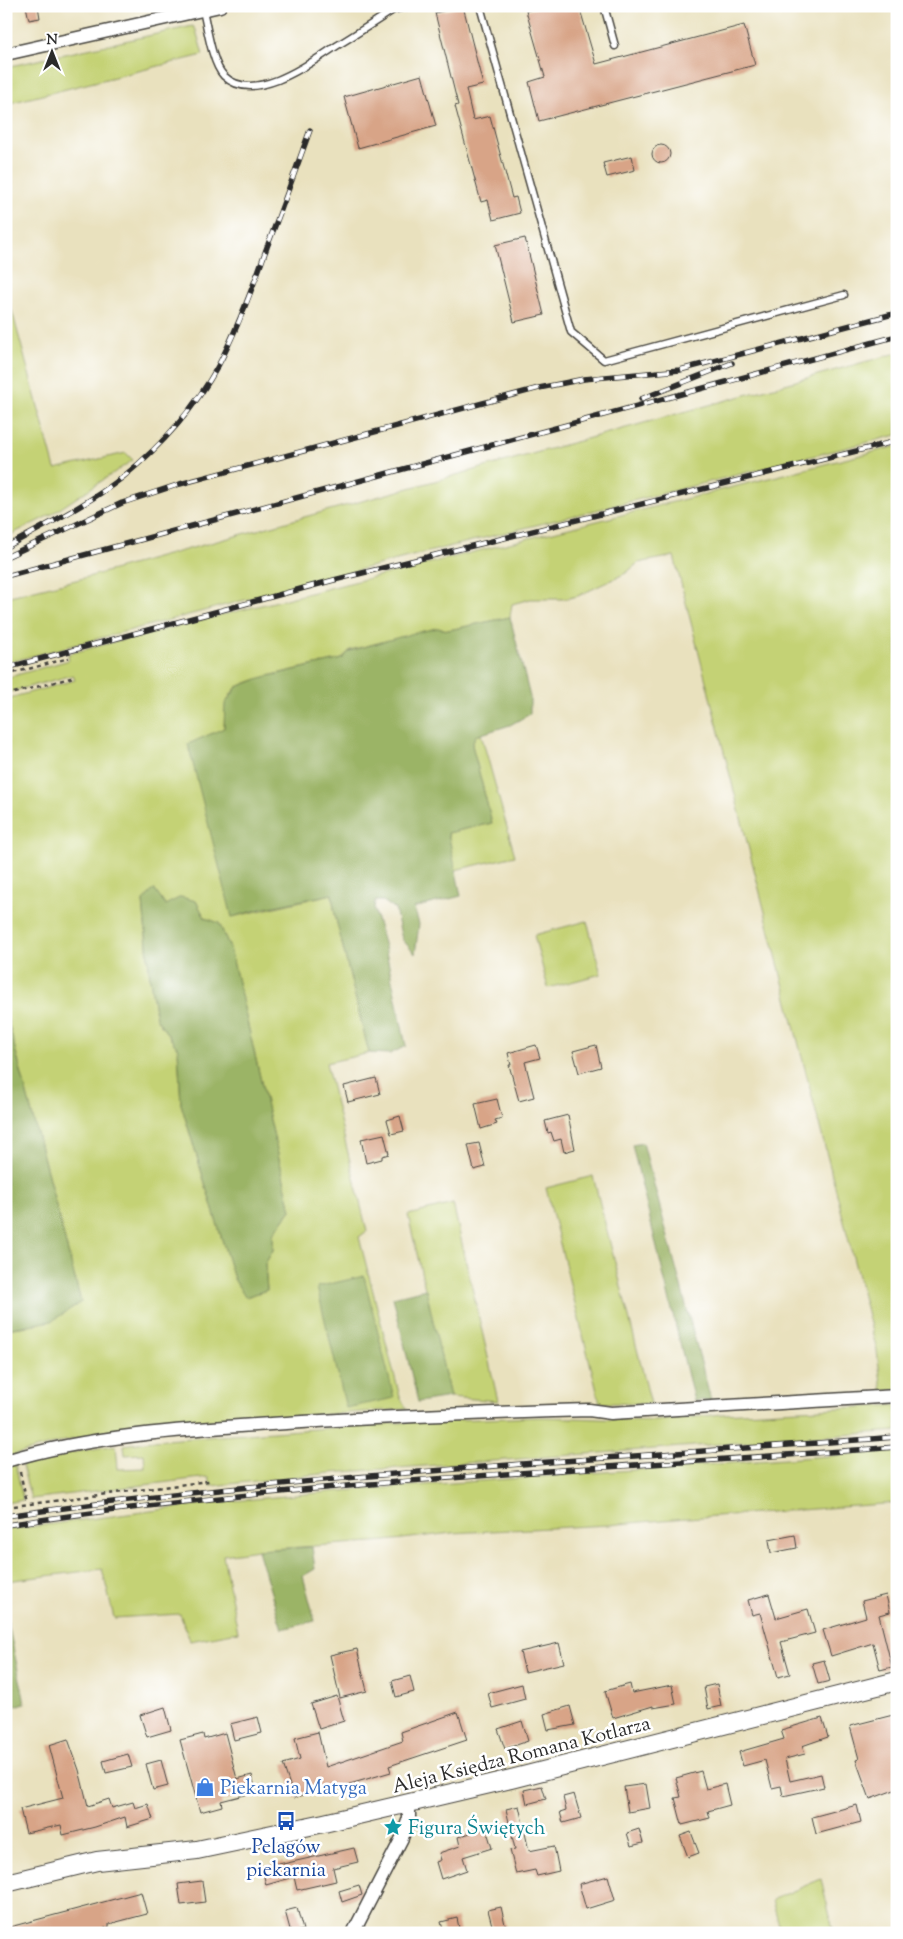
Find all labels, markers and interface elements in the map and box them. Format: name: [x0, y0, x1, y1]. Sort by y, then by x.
north arrow: [28, 28, 78, 78]
text: N: [46, 31, 58, 51]
street label: Aleja Księdza Romana Kotlarza: [389, 1710, 654, 1803]
place label: Piekarnia Matyga: [220, 1775, 367, 1804]
shop icon: Piekarnia Matyga: [194, 1776, 216, 1798]
bus stop icon: Pelagów piekarnia: [275, 1810, 297, 1832]
place label: Figura Świętych: [408, 1814, 546, 1844]
place icon: Figura Świętych: [382, 1816, 404, 1838]
place label: Pelagów piekarnia: [246, 1834, 326, 1886]

